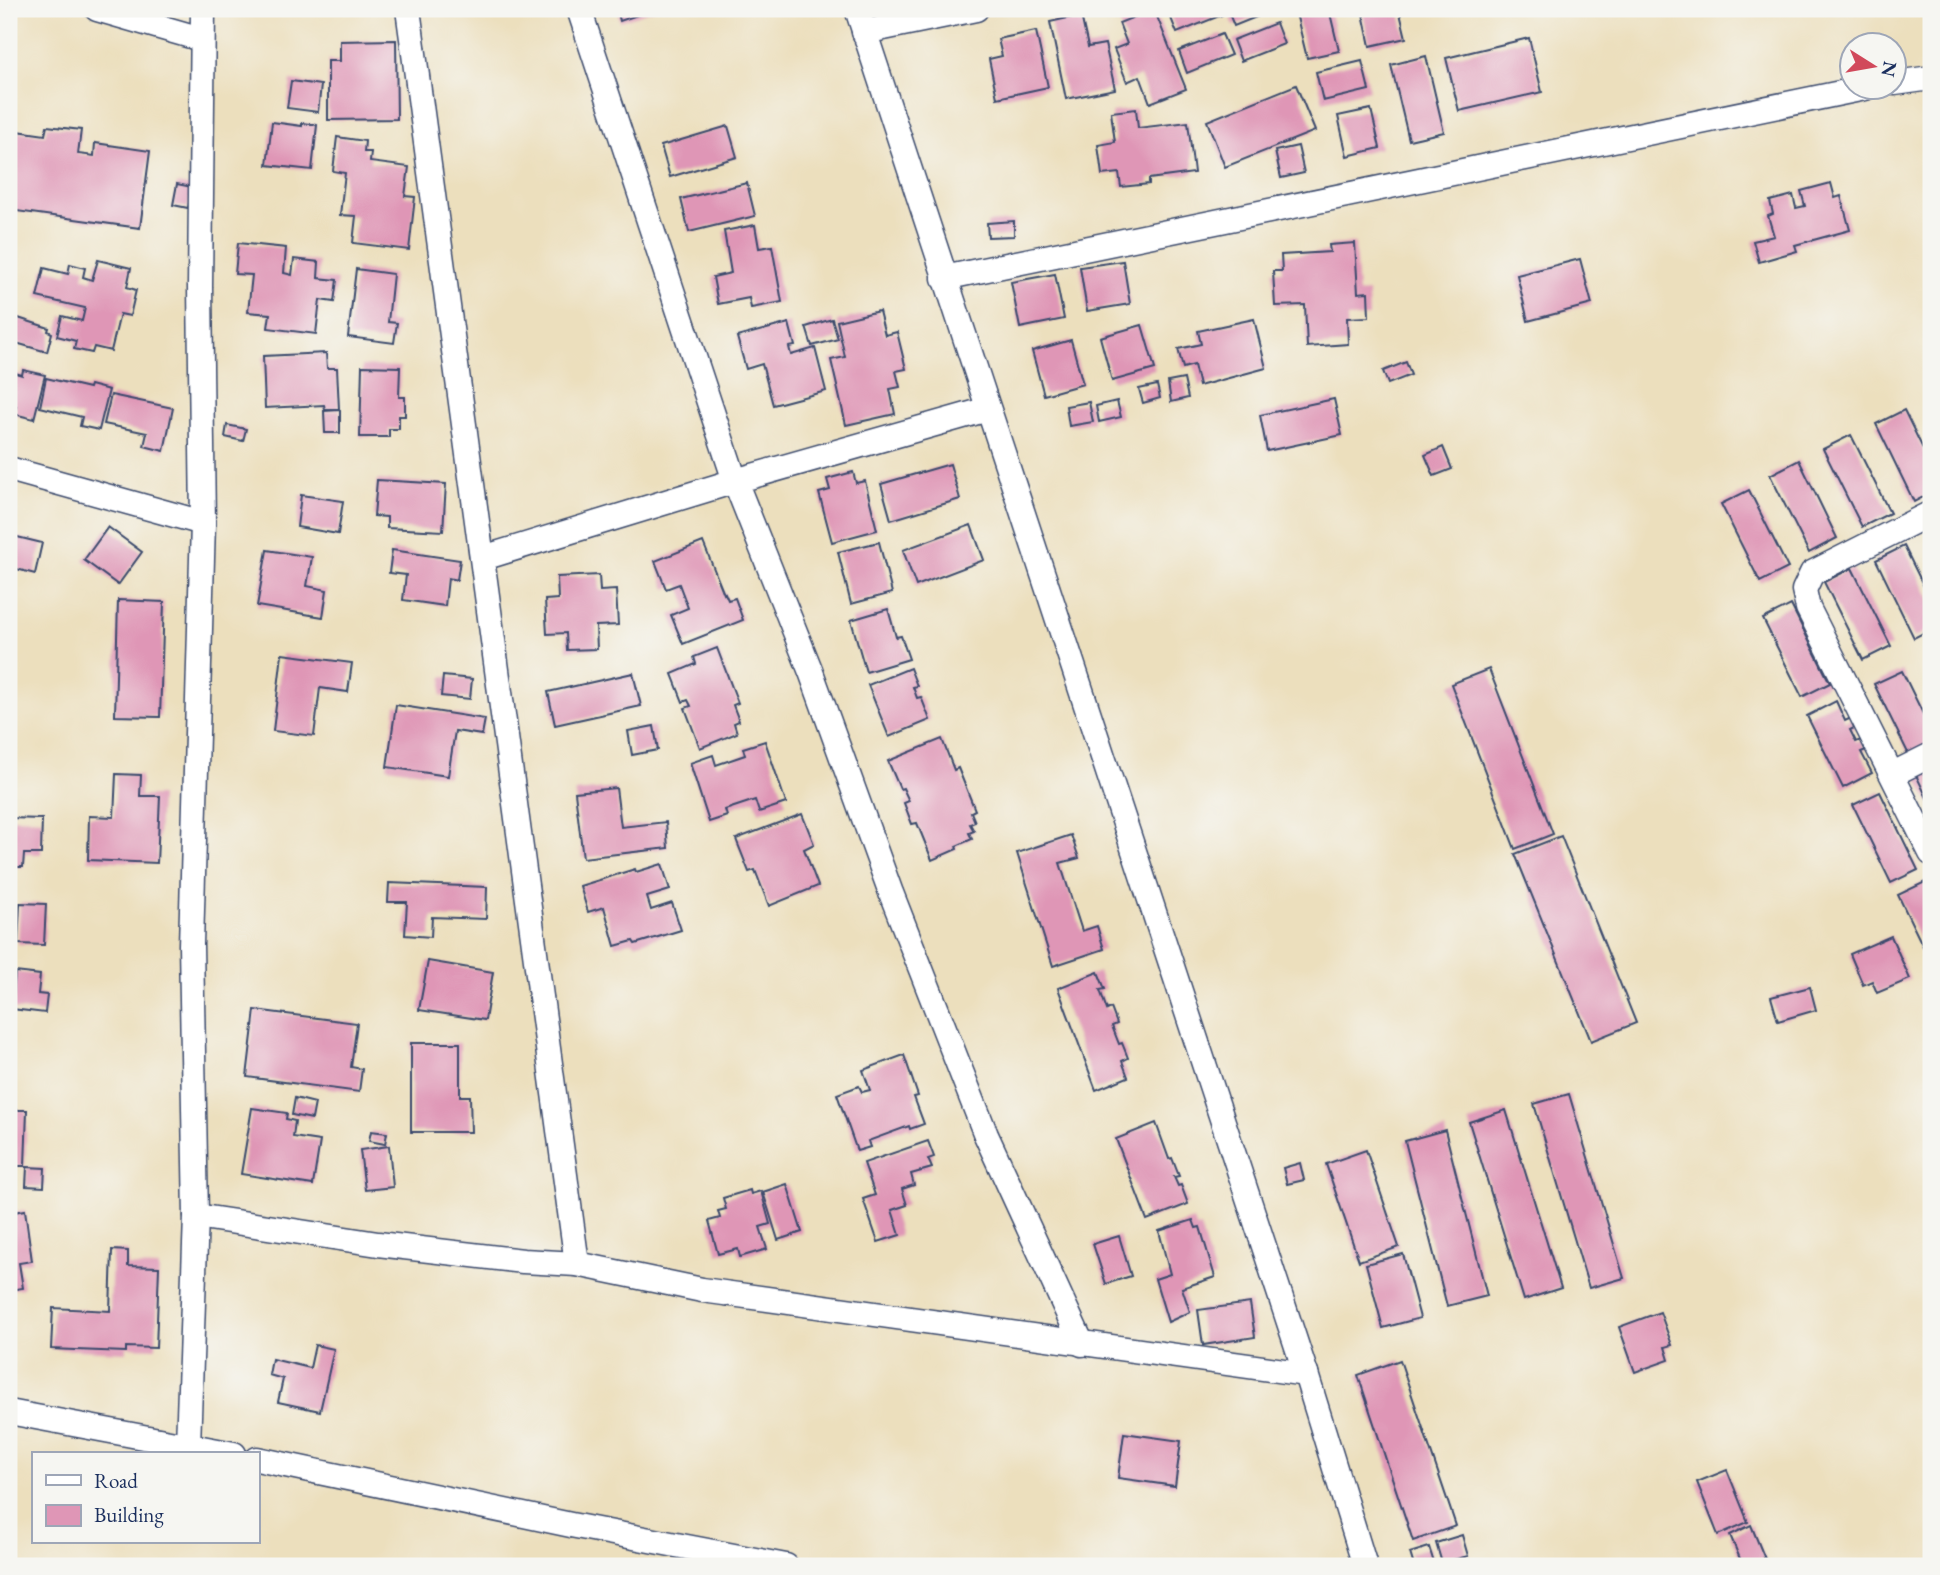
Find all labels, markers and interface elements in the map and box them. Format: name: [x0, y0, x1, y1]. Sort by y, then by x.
north arrow: [1839, 32, 1909, 102]
text: N: [1875, 59, 1903, 80]
legend: [32, 1452, 259, 1544]
text: Road: [94, 1467, 138, 1494]
text: Building: [94, 1501, 164, 1528]

